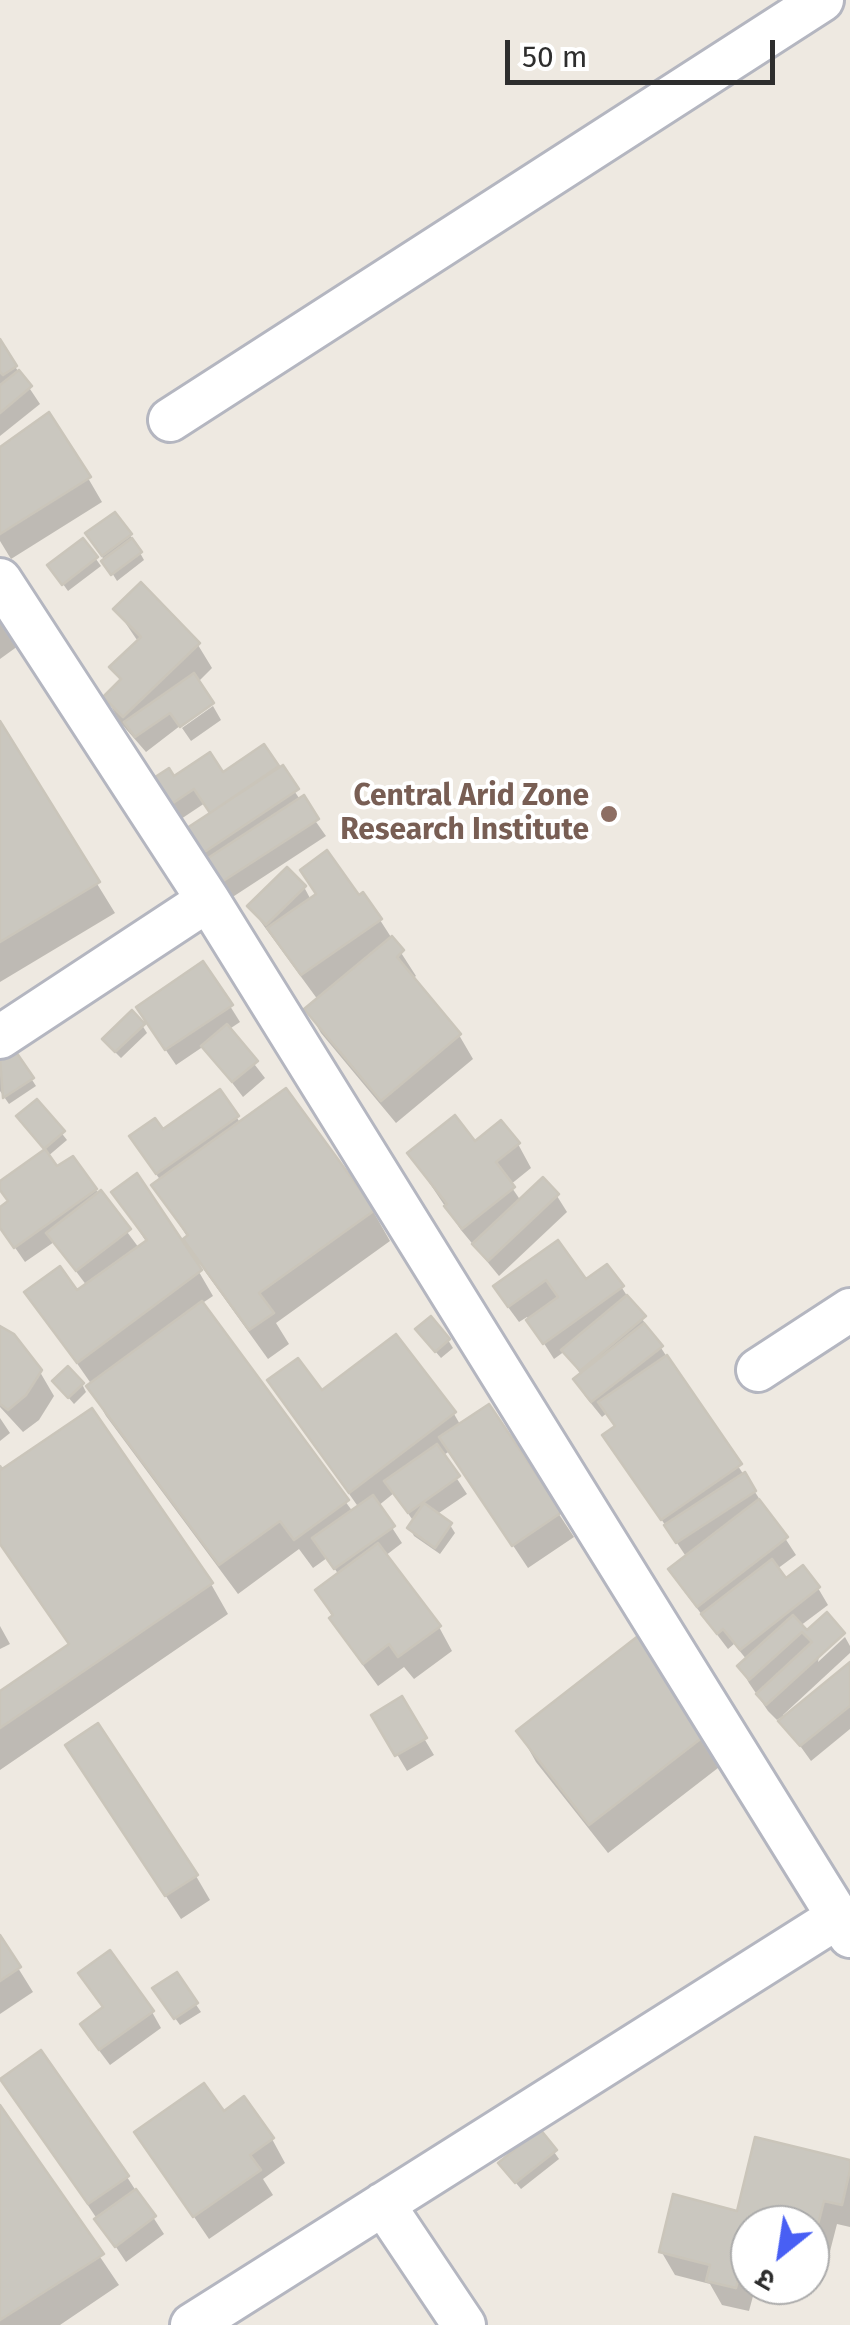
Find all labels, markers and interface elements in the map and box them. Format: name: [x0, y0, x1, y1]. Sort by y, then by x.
scale bar: [510, 20, 780, 82]
text: 50 m: [522, 39, 587, 75]
place label: Central Arid Zone Research Institute: [340, 779, 589, 850]
marker: Central Arid Zone Research Institute: [598, 803, 620, 825]
north arrow: [730, 2205, 830, 2305]
text: उ: [750, 2261, 781, 2298]

